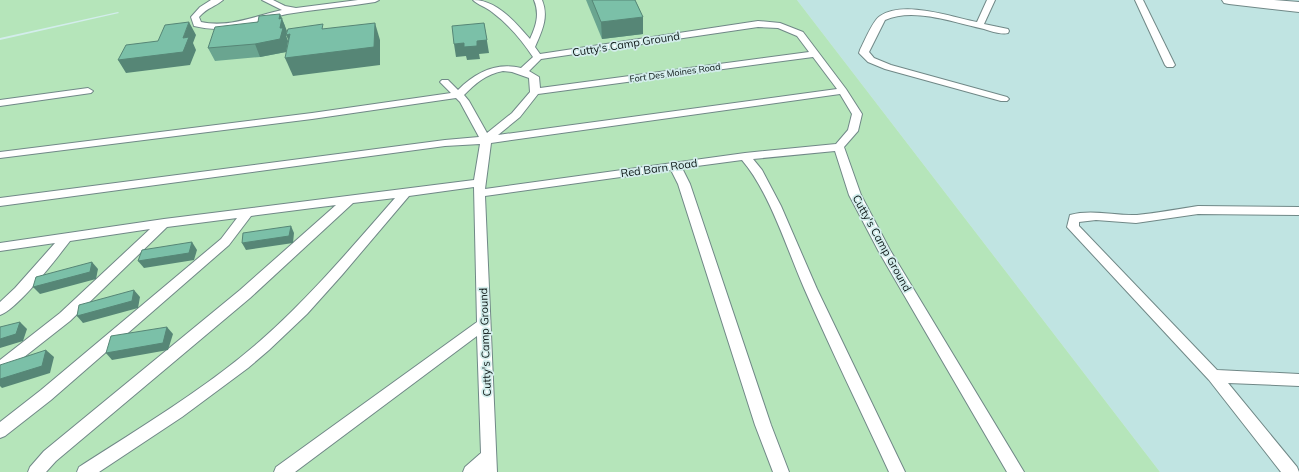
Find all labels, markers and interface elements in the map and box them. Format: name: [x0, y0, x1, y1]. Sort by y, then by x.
street label: Cutty's Camp Ground: [571, 29, 681, 59]
street label: Fort Des Moines Road: [629, 61, 721, 84]
street label: Red Barn Road: [620, 156, 698, 180]
street label: Cutty's Camp Ground: [850, 192, 914, 294]
street label: Cutty's Camp Ground: [476, 287, 494, 397]

